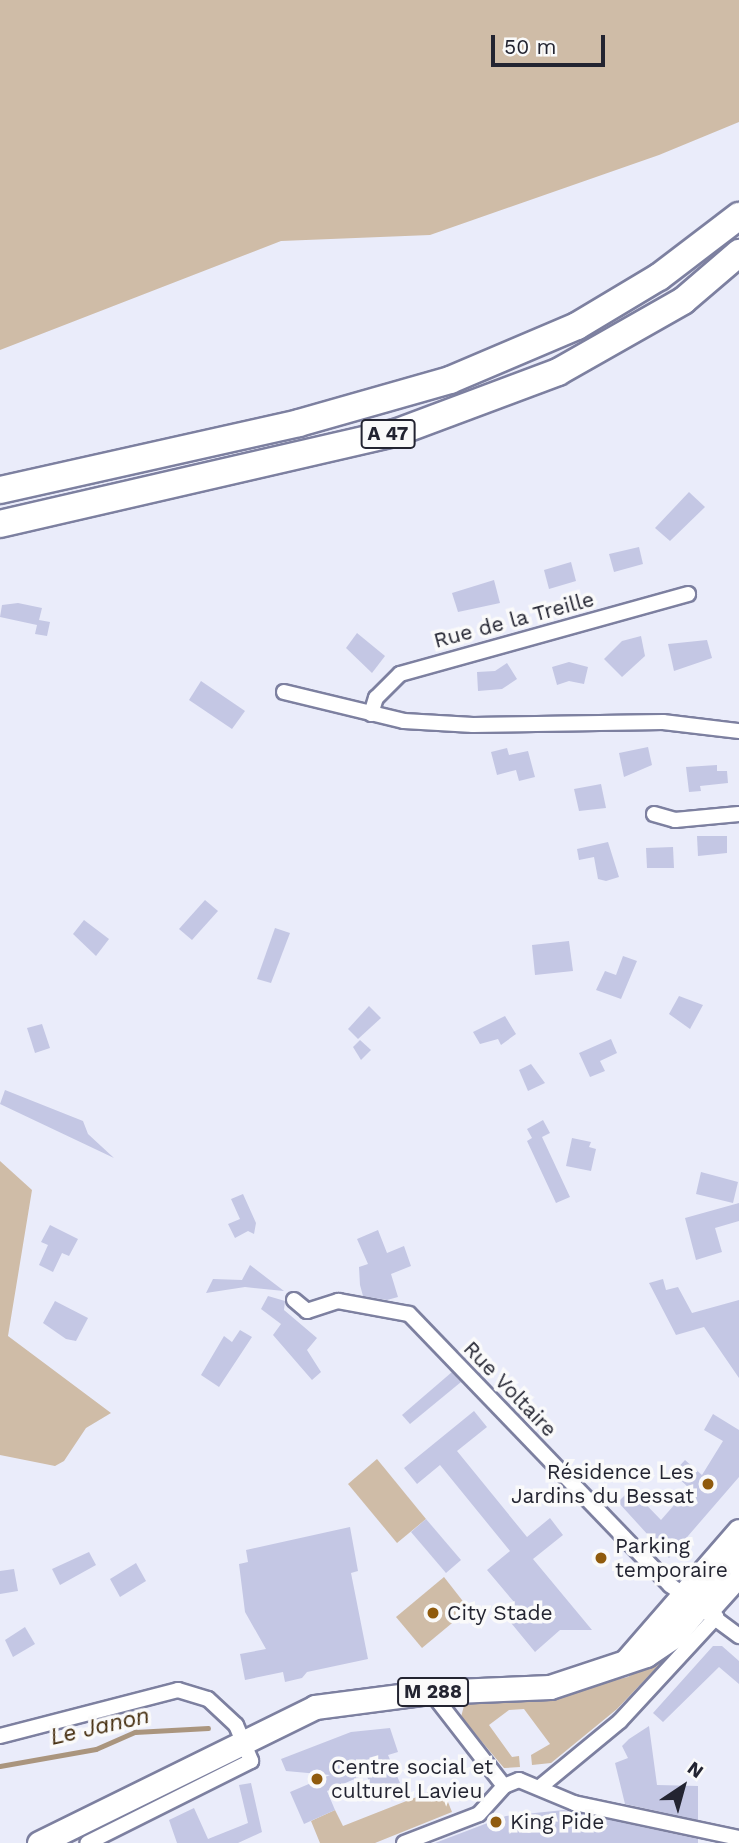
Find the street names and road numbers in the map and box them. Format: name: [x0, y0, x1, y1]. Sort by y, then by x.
road number: A 47: [360, 418, 416, 449]
street label: Rue de la Treille: [431, 586, 597, 654]
street label: Rue Voltaire: [458, 1336, 562, 1442]
road number: M 288: [396, 1676, 470, 1708]

